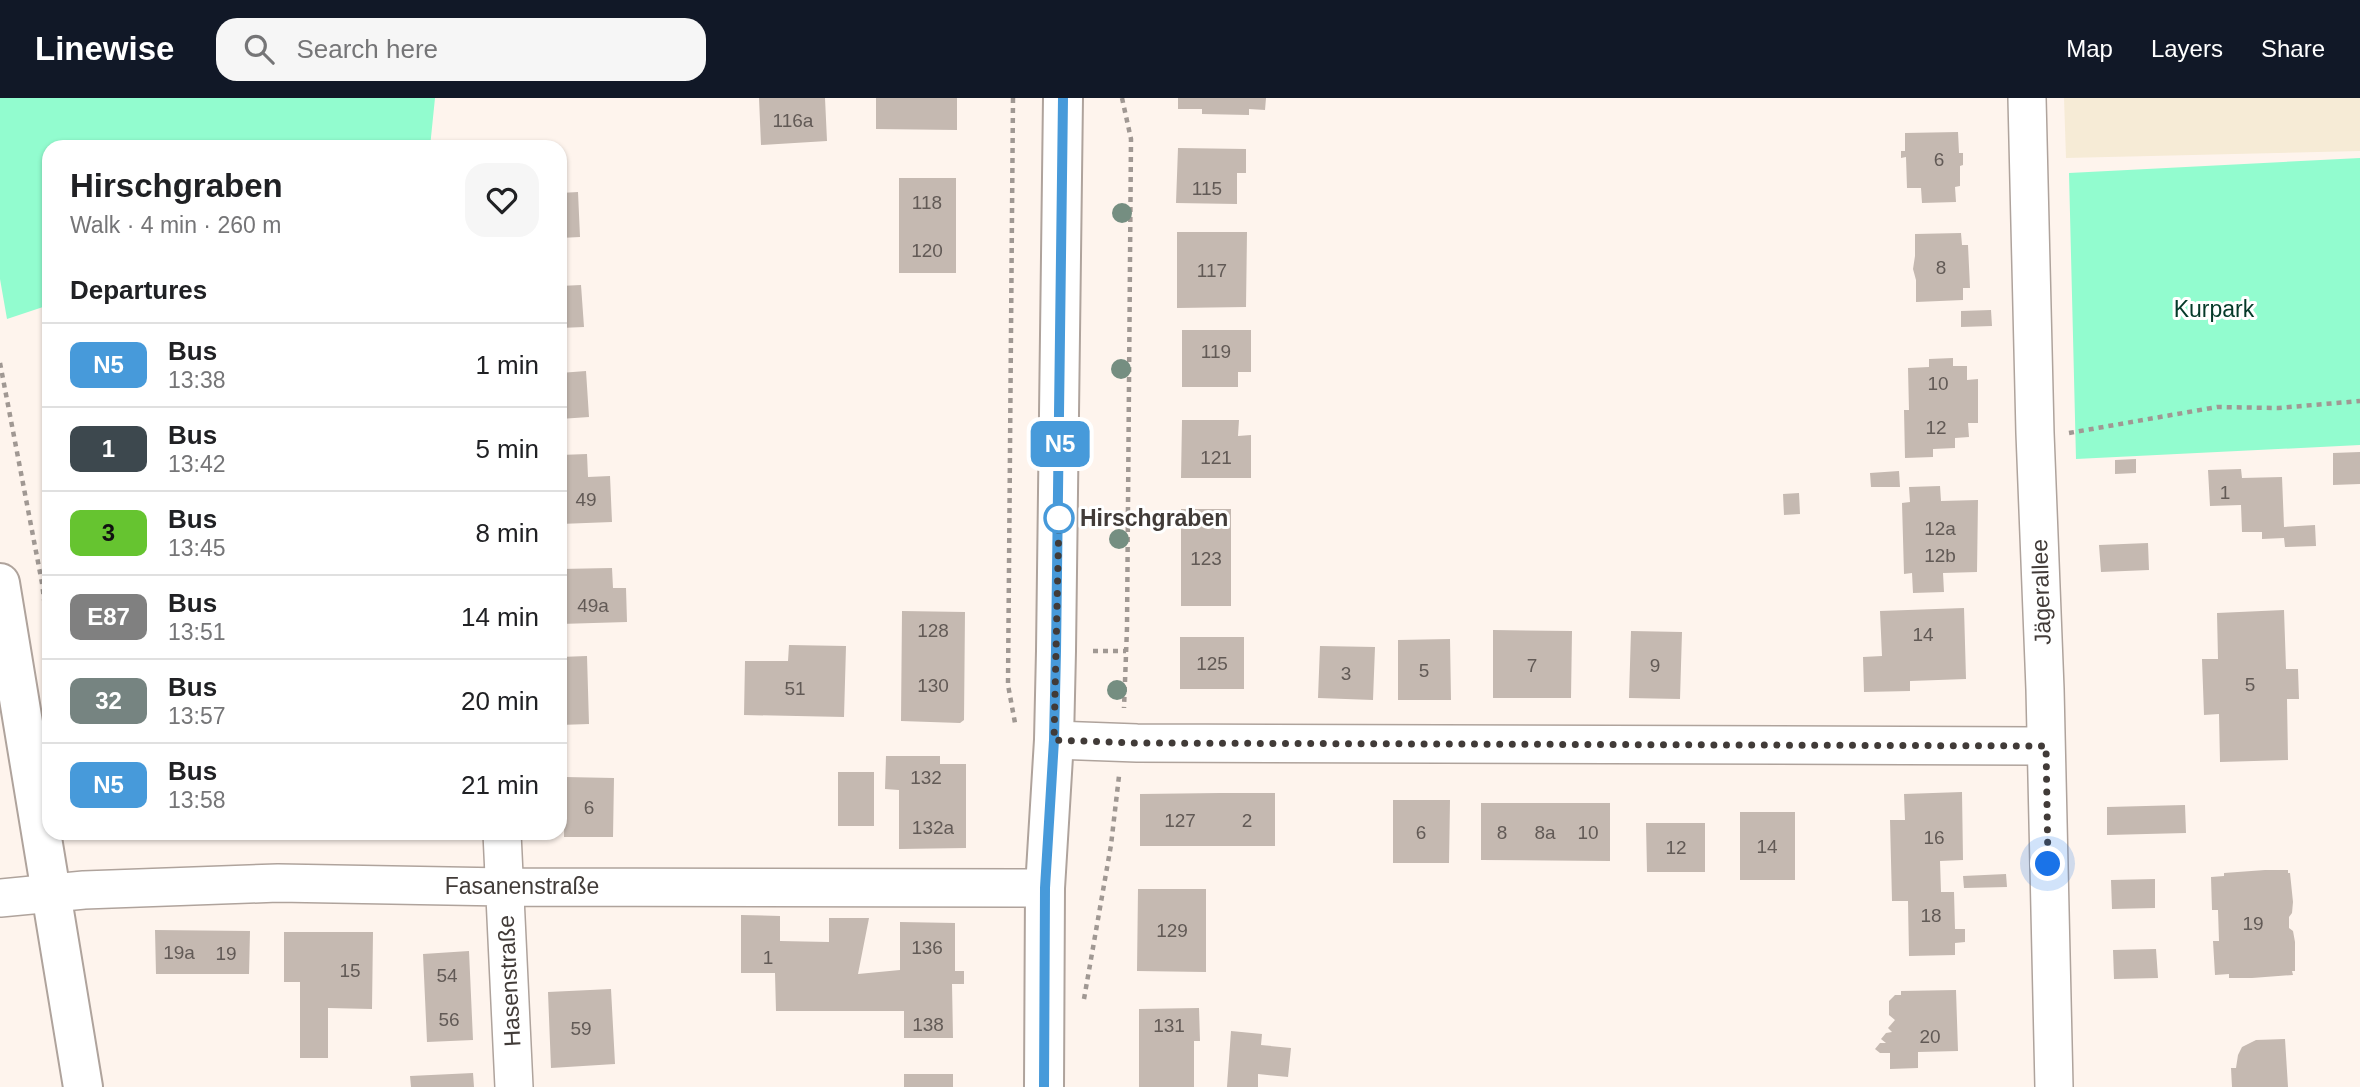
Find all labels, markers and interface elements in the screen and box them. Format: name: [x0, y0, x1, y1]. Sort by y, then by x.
search box: [216, 18, 706, 81]
text: Linewise: [35, 30, 174, 67]
icon: search: [240, 30, 278, 68]
text: Search here: [296, 34, 438, 64]
text: Map: [2066, 35, 2113, 62]
text: Layers: [2151, 35, 2223, 62]
text: Share: [2261, 35, 2325, 62]
house number: 116a: [773, 110, 814, 131]
house number: 6: [1934, 149, 1944, 170]
button: heart: [465, 163, 539, 237]
text: Hirschgraben: [70, 167, 283, 204]
house number: 115: [1192, 178, 1222, 199]
house number: 118: [912, 192, 942, 213]
text: Walk · 4 min · 260 m: [70, 212, 281, 238]
house number: 120: [911, 240, 943, 261]
house number: 8: [1936, 257, 1946, 278]
house number: 117: [1197, 260, 1227, 281]
text: Departures: [70, 275, 207, 305]
park label: Kurpark: [2174, 296, 2255, 322]
text: Bus: [168, 336, 217, 366]
house number: 119: [1201, 341, 1231, 362]
text: 1 min: [475, 350, 539, 380]
text: N5: [93, 351, 124, 378]
text: 13:38: [168, 367, 226, 393]
house number: 10: [1927, 373, 1949, 394]
house number: 12: [1925, 417, 1947, 438]
text: Bus: [168, 420, 217, 450]
line badge: N5: [1028, 421, 1092, 467]
text: N5: [1045, 430, 1075, 457]
text: 5 min: [475, 434, 539, 464]
text: 1: [102, 435, 115, 462]
house number: 121: [1200, 447, 1232, 468]
text: 13:42: [168, 451, 226, 477]
house number: 1: [2220, 482, 2230, 503]
house number: 49: [575, 489, 597, 510]
marker: Hirschgraben: [1044, 503, 1074, 533]
text: Bus: [168, 504, 217, 534]
place label: Hirschgraben: [1080, 505, 1228, 531]
text: 8 min: [475, 518, 539, 548]
house number: 12a: [1924, 518, 1956, 539]
text: 3: [102, 519, 115, 546]
text: 13:45: [168, 535, 226, 561]
street label: Jägerallee: [2026, 539, 2056, 645]
house number: 12b: [1924, 545, 1956, 566]
house number: 123: [1190, 548, 1222, 569]
text: Bus: [168, 588, 217, 618]
house number: 49a: [577, 595, 609, 616]
text: 14 min: [461, 602, 539, 632]
text: E87: [87, 603, 130, 630]
text: 13:51: [168, 619, 226, 645]
house number: 128: [917, 620, 949, 641]
house number: 14: [1912, 624, 1934, 645]
house number: 125: [1196, 653, 1228, 674]
house number: 7: [1527, 655, 1537, 676]
house number: 9: [1650, 655, 1660, 676]
house number: 5: [1419, 660, 1429, 681]
house number: 3: [1341, 663, 1351, 684]
text: Bus: [168, 672, 217, 702]
house number: 5: [2245, 674, 2255, 695]
house number: 130: [917, 675, 949, 696]
house number: 51: [784, 678, 806, 699]
text: 20 min: [461, 686, 539, 716]
text: 32: [95, 687, 122, 714]
text: 13:57: [168, 703, 226, 729]
text: Bus: [168, 756, 217, 786]
house number: 132: [910, 767, 942, 788]
text: 21 min: [461, 770, 539, 800]
text: N5: [93, 771, 124, 798]
text: 13:58: [168, 787, 226, 813]
house number: 6: [584, 797, 594, 818]
house number: 127: [1164, 810, 1196, 831]
house number: 2: [1242, 810, 1252, 831]
house number: 132a: [912, 817, 955, 838]
house number: 6: [1416, 822, 1426, 843]
house number: 8: [1497, 822, 1507, 843]
house number: 8a: [1534, 822, 1556, 843]
house number: 10: [1577, 822, 1599, 843]
house number: 16: [1923, 827, 1945, 848]
house number: 14: [1756, 836, 1778, 857]
house number: 12: [1665, 837, 1687, 858]
your location: [2030, 846, 2065, 881]
street label: Fasanenstraße: [445, 873, 599, 899]
house number: 18: [1920, 905, 1942, 926]
house number: 19: [2242, 913, 2264, 934]
street label: Hasenstraße: [493, 915, 525, 1047]
house number: 129: [1156, 920, 1188, 941]
house number: 136: [911, 937, 943, 958]
house number: 19a: [163, 942, 195, 963]
house number: 19: [215, 943, 237, 964]
house number: 1: [763, 947, 773, 968]
house number: 15: [339, 960, 361, 981]
house number: 54: [436, 965, 458, 986]
house number: 56: [438, 1009, 460, 1030]
house number: 138: [912, 1014, 944, 1035]
house number: 131: [1153, 1015, 1185, 1036]
house number: 59: [570, 1018, 592, 1039]
house number: 20: [1919, 1026, 1941, 1047]

